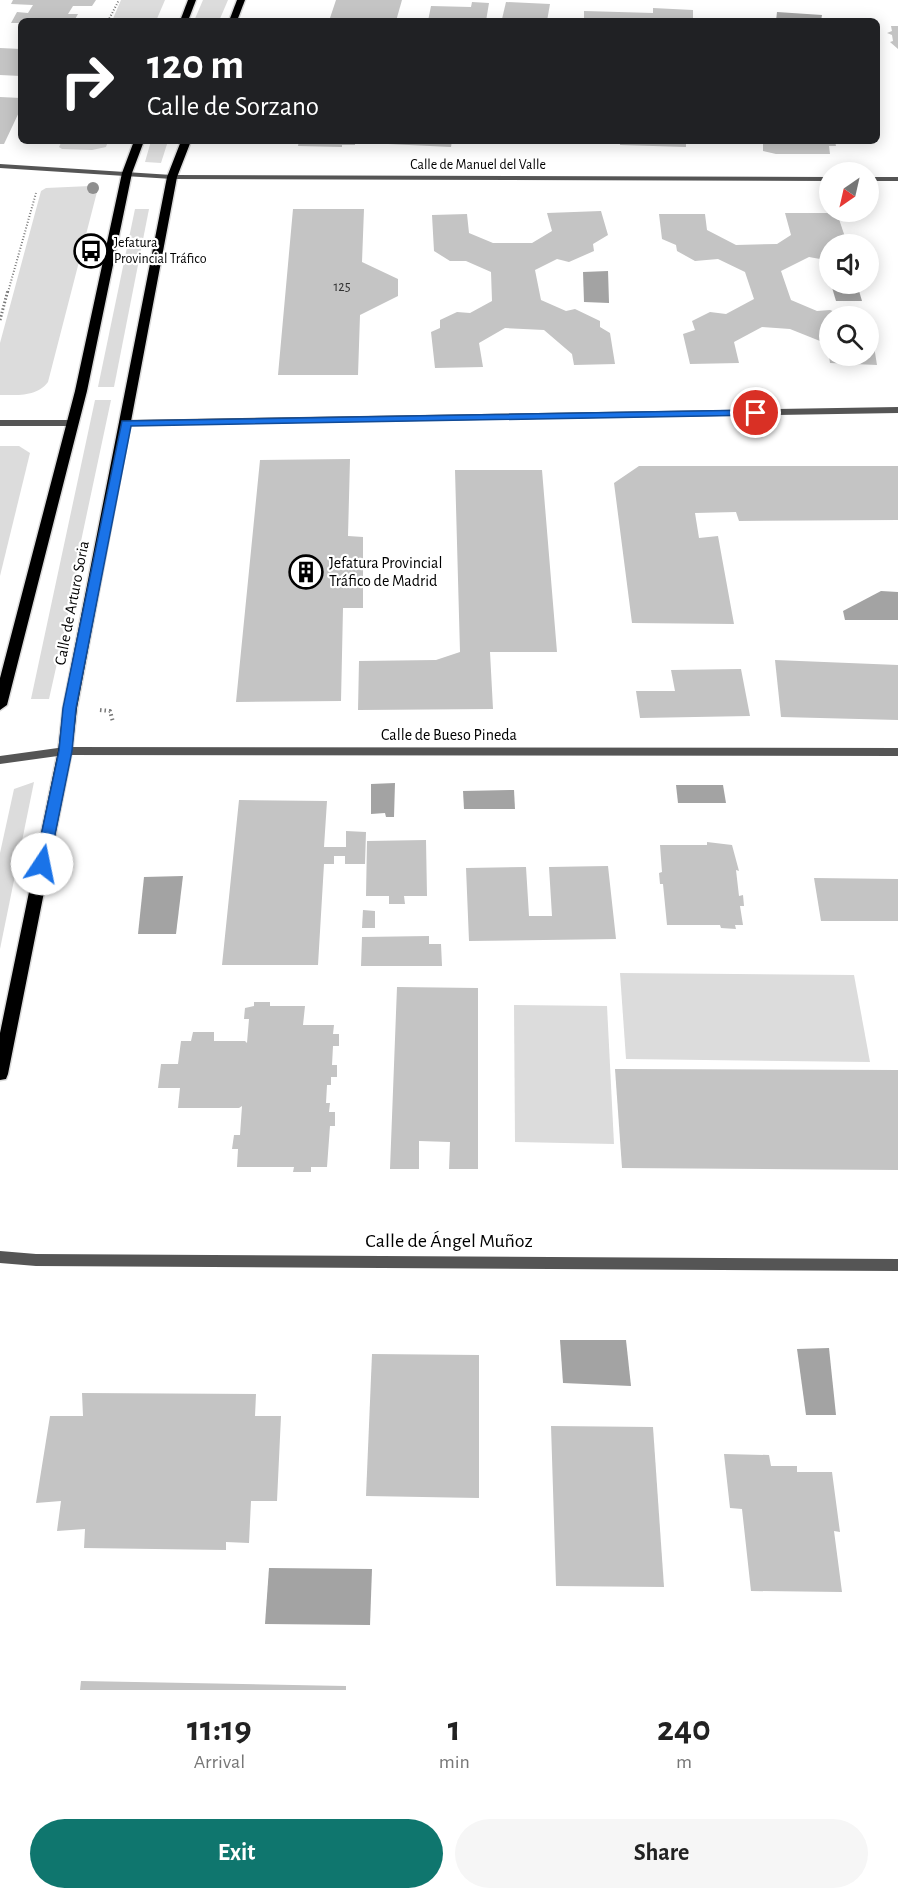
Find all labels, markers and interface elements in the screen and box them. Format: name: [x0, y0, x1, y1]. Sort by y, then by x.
icon: right: [48, 42, 126, 120]
text: 120 m: [147, 44, 244, 86]
text: Calle de Sorzano: [147, 93, 319, 120]
street label: Calle de Manuel del Valle: [410, 158, 546, 172]
north arrow: [819, 162, 879, 222]
map controls: [819, 162, 879, 366]
bus stop icon: Jefatura Provincial Tráfico: [73, 233, 109, 269]
button: sound: [819, 234, 879, 294]
place label: Jefatura Provincial Tráfico: [114, 236, 207, 266]
house number: 125: [333, 280, 351, 294]
button: search: [819, 306, 879, 366]
pin: [730, 387, 781, 438]
icon: arrive: [739, 396, 772, 429]
street label: Calle de Arturo Soria: [52, 539, 92, 667]
building icon: Jefatura Provincial Tráfico de Madrid: [288, 554, 324, 590]
place label: Jefatura Provincial Tráfico de Madrid: [329, 555, 442, 589]
street label: Calle de Bueso Pineda: [381, 727, 517, 743]
position arrow: [10, 832, 74, 896]
street label: Calle de Ángel Muñoz: [365, 1230, 533, 1251]
text: 11:19: [187, 1711, 252, 1747]
text: 1: [448, 1711, 461, 1747]
text: 240: [657, 1711, 711, 1747]
text: Arrival: [194, 1752, 245, 1772]
text: min: [439, 1752, 470, 1772]
text: m: [676, 1752, 692, 1772]
button: Exit: [30, 1819, 443, 1888]
button: Share: [455, 1819, 868, 1888]

